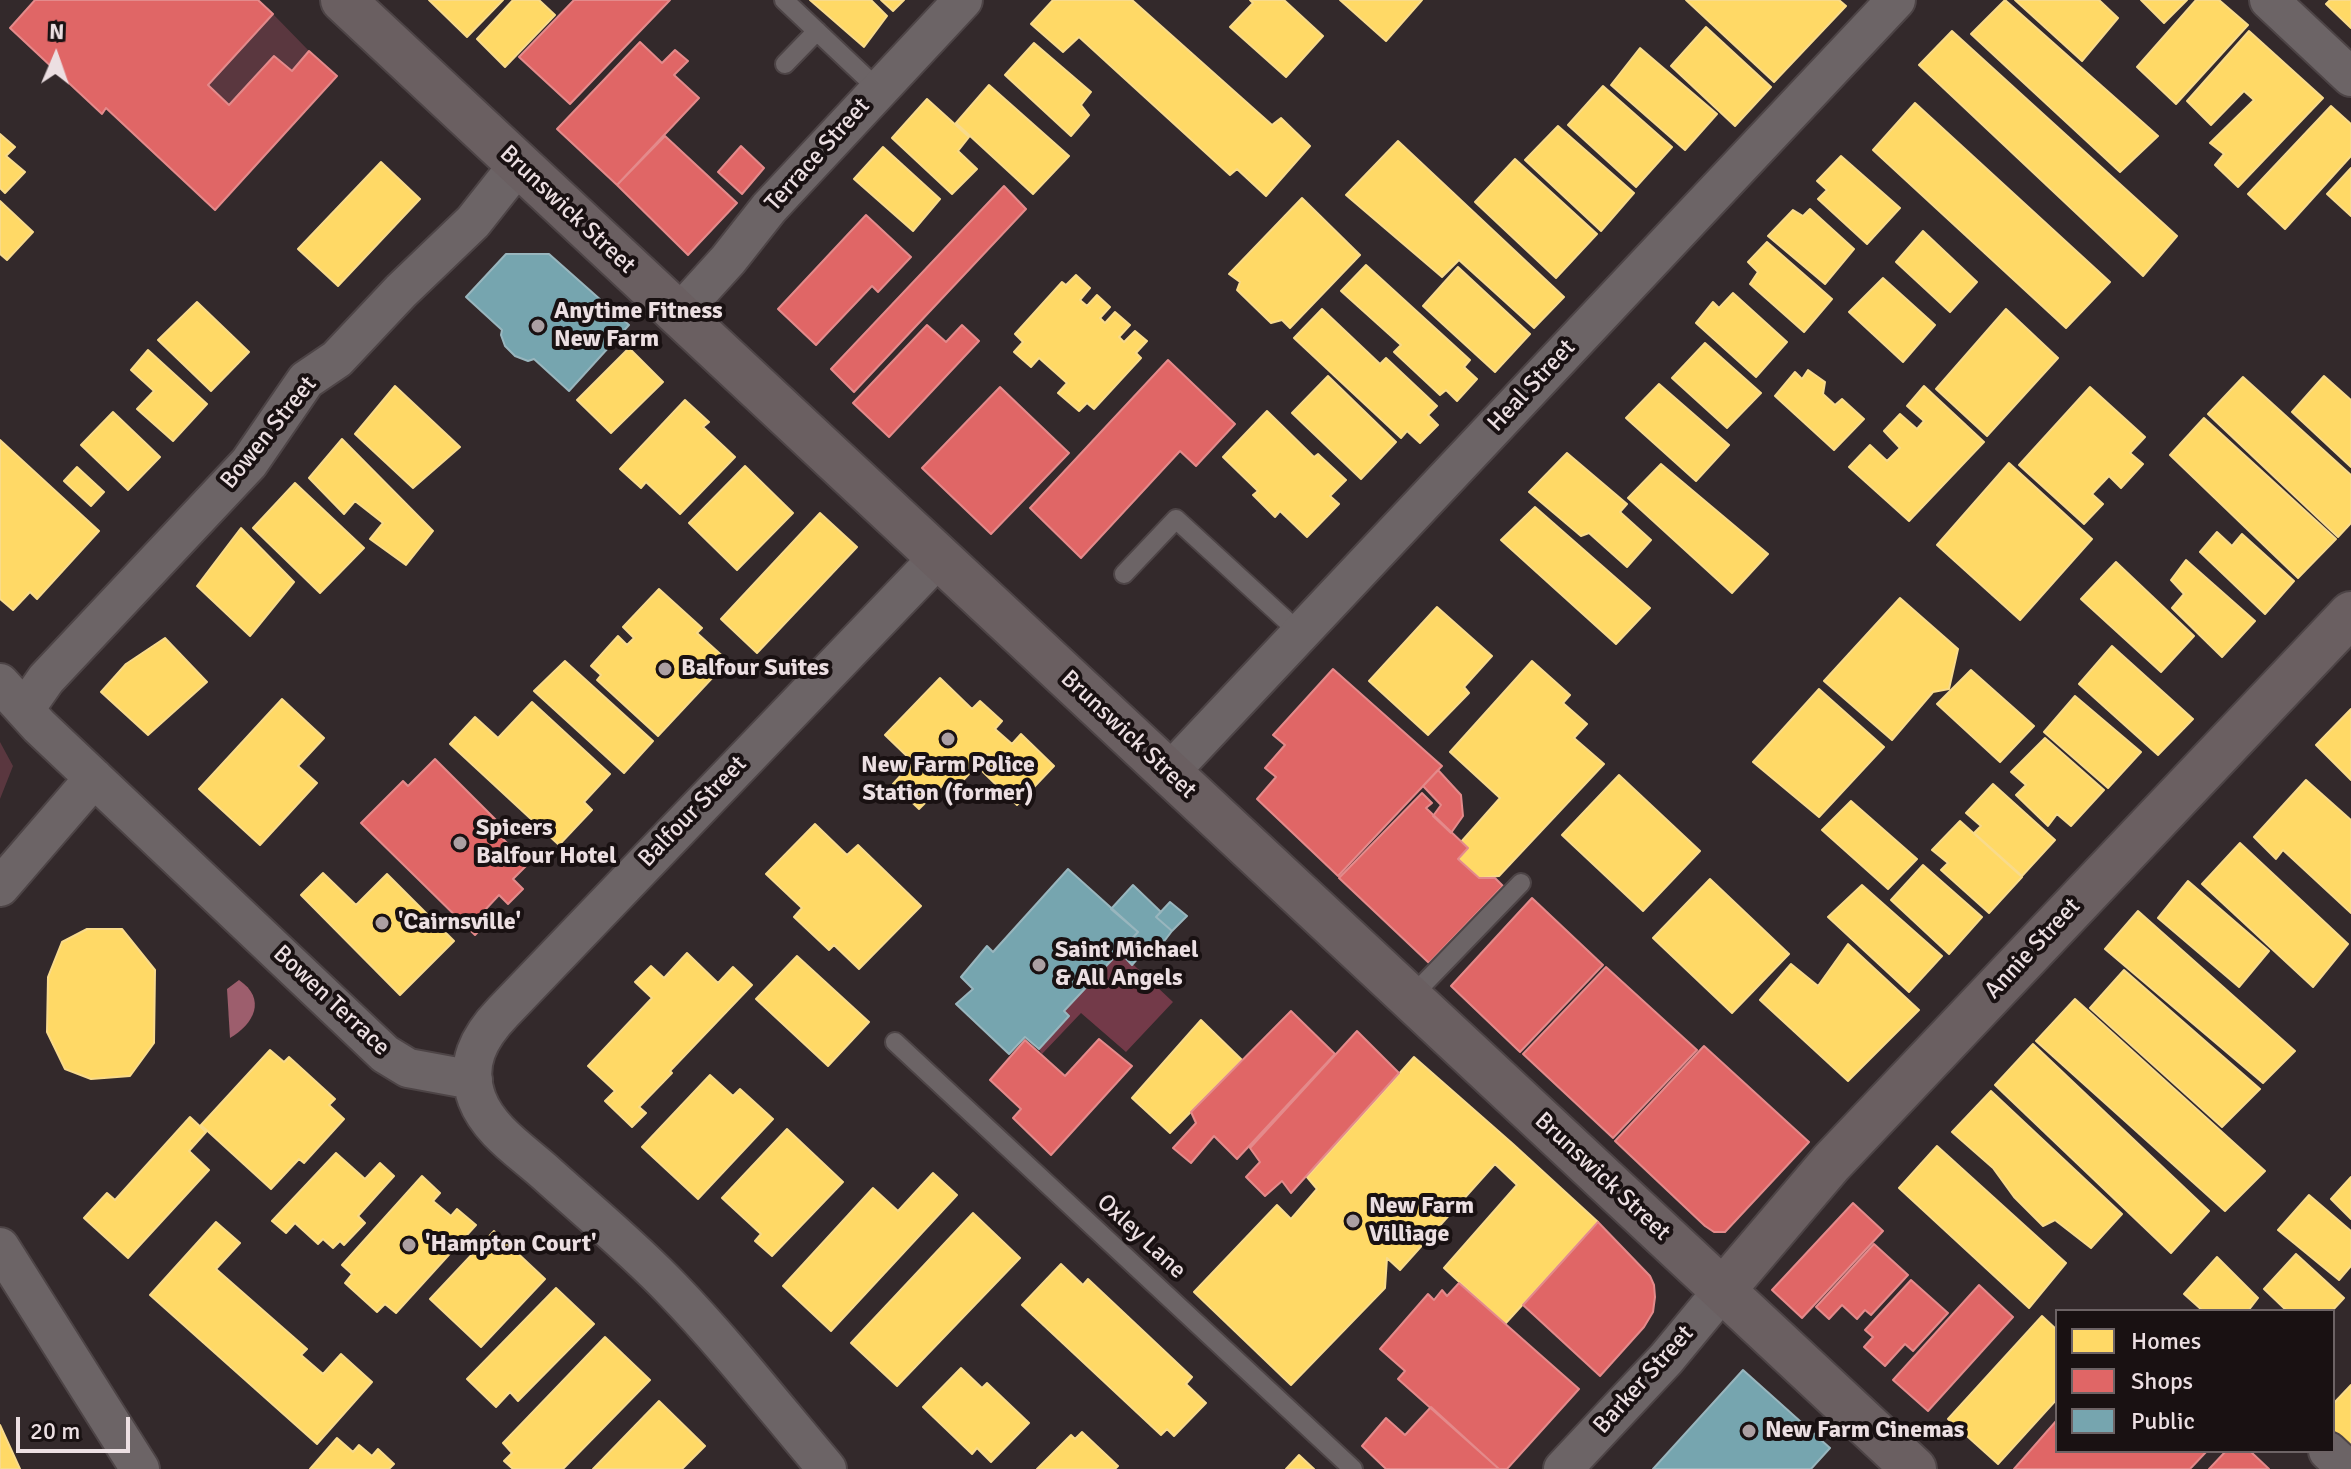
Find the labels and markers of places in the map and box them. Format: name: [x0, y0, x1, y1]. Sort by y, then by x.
place label: Anytime Fitness New Farm: [554, 298, 723, 354]
marker: Anytime Fitness New Farm: [529, 317, 547, 335]
place label: Balfour Suites: [681, 655, 829, 683]
marker: Balfour Suites: [656, 660, 674, 678]
marker: New Farm Police Station (former): [939, 730, 957, 748]
place label: New Farm Police Station (former): [861, 752, 1035, 808]
place label: Spicers Balfour Hotel: [476, 815, 617, 871]
marker: Spicers Balfour Hotel: [451, 834, 469, 852]
place label: 'Cairnsville': [398, 909, 521, 937]
marker: 'Cairnsville': [373, 914, 391, 932]
place label: Saint Michael & All Angels: [1055, 937, 1199, 993]
marker: Saint Michael & All Angels: [1030, 956, 1048, 974]
place label: New Farm Villiage: [1369, 1193, 1474, 1249]
marker: New Farm Villiage: [1344, 1212, 1362, 1230]
place label: 'Hampton Court': [425, 1231, 597, 1259]
marker: 'Hampton Court': [400, 1236, 418, 1254]
place label: New Farm Cinemas: [1765, 1417, 1964, 1445]
marker: New Farm Cinemas: [1740, 1422, 1758, 1440]

